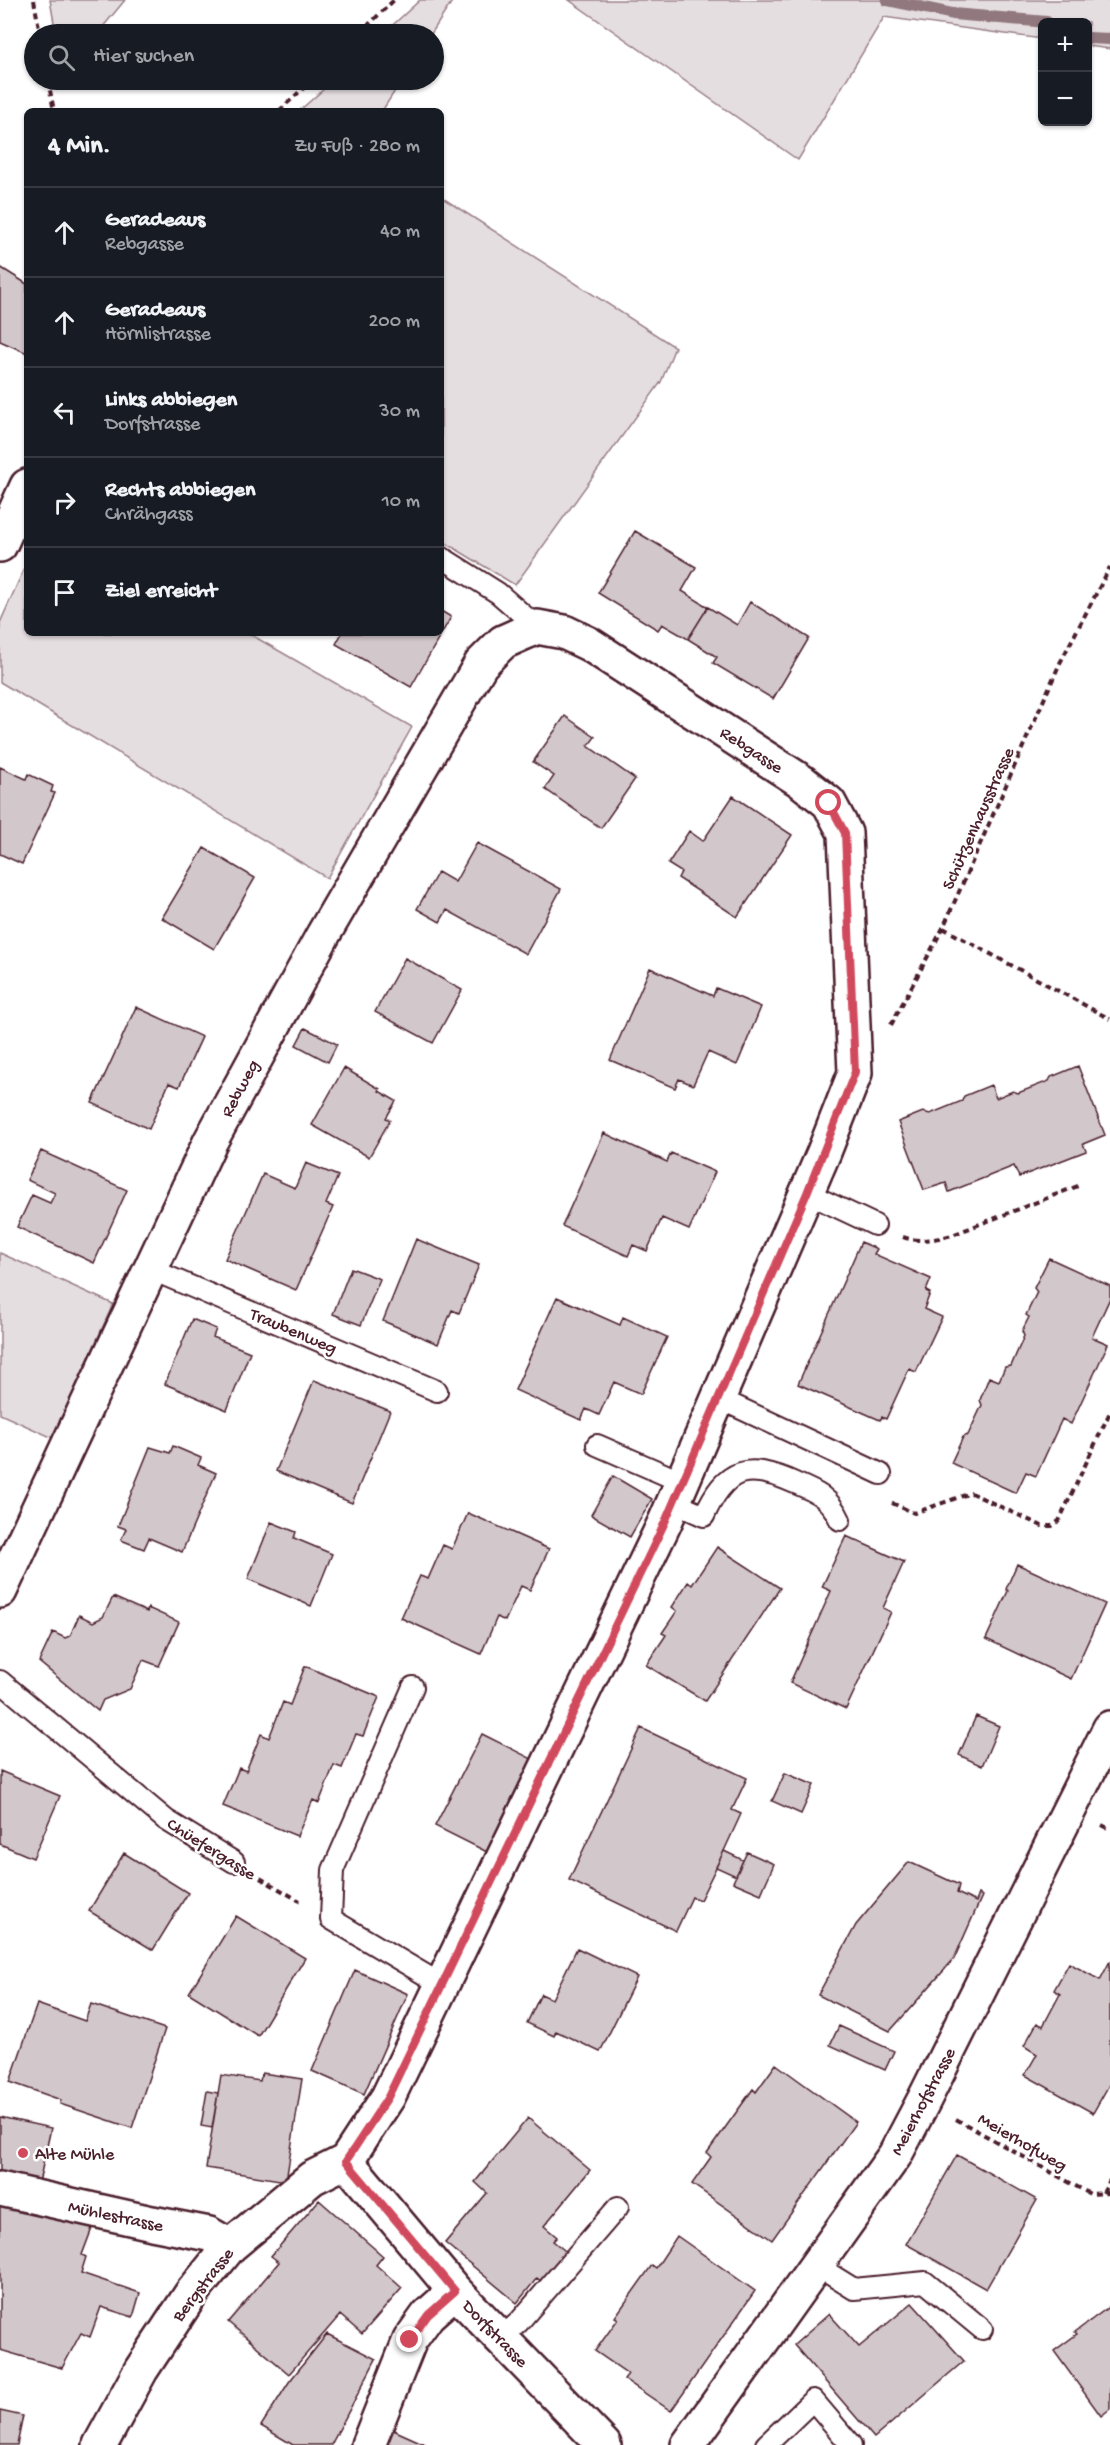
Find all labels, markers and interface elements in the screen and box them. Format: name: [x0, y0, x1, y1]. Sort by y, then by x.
map controls: [1038, 18, 1092, 126]
button: +: [1038, 18, 1092, 72]
search box: [24, 24, 444, 90]
icon: search: [45, 41, 78, 74]
text: Hier suchen: [93, 44, 194, 70]
button: −: [1038, 72, 1092, 126]
text: 4 Min.: [48, 132, 111, 163]
text: Zu Fuß · 280 m: [294, 136, 420, 159]
text: Geradeaus: [105, 208, 205, 234]
icon: ahead: [48, 216, 81, 249]
text: 40 m: [380, 221, 420, 244]
text: Rebgasse: [105, 234, 184, 257]
text: Geradeaus: [105, 298, 205, 324]
icon: ahead: [48, 306, 81, 339]
text: 200 m: [369, 311, 420, 334]
text: Hörnlistrasse: [105, 324, 211, 347]
text: Links abbiegen: [105, 388, 237, 414]
icon: left: [48, 396, 81, 429]
text: 30 m: [379, 401, 420, 424]
text: Dorfstrasse: [105, 414, 200, 437]
text: Rechts abbiegen: [105, 478, 255, 504]
icon: right: [48, 486, 81, 519]
text: 10 m: [382, 491, 420, 514]
text: Chrähgass: [105, 504, 193, 527]
icon: arrive: [48, 576, 81, 609]
text: Ziel erreicht: [105, 579, 217, 605]
street label: Rebgasse: [715, 723, 787, 780]
street label: Schützenhausstrasse: [939, 744, 1020, 893]
route start: [815, 789, 841, 815]
street label: Rebweg: [217, 1057, 265, 1121]
street label: Traubenweg: [245, 1304, 340, 1360]
street label: Chüefergasse: [162, 1814, 260, 1886]
street label: Meierhofstrasse: [887, 2044, 962, 2160]
street label: Meierhofweg: [973, 2109, 1070, 2177]
place label: Alte Mühle: [35, 2145, 115, 2166]
marker: Alte Mühle: [16, 2146, 30, 2160]
street label: Mühlestrasse: [66, 2197, 166, 2238]
street label: Bergstrasse: [168, 2244, 240, 2327]
street label: Dorfstrasse: [456, 2296, 532, 2373]
route end: [396, 2326, 422, 2352]

